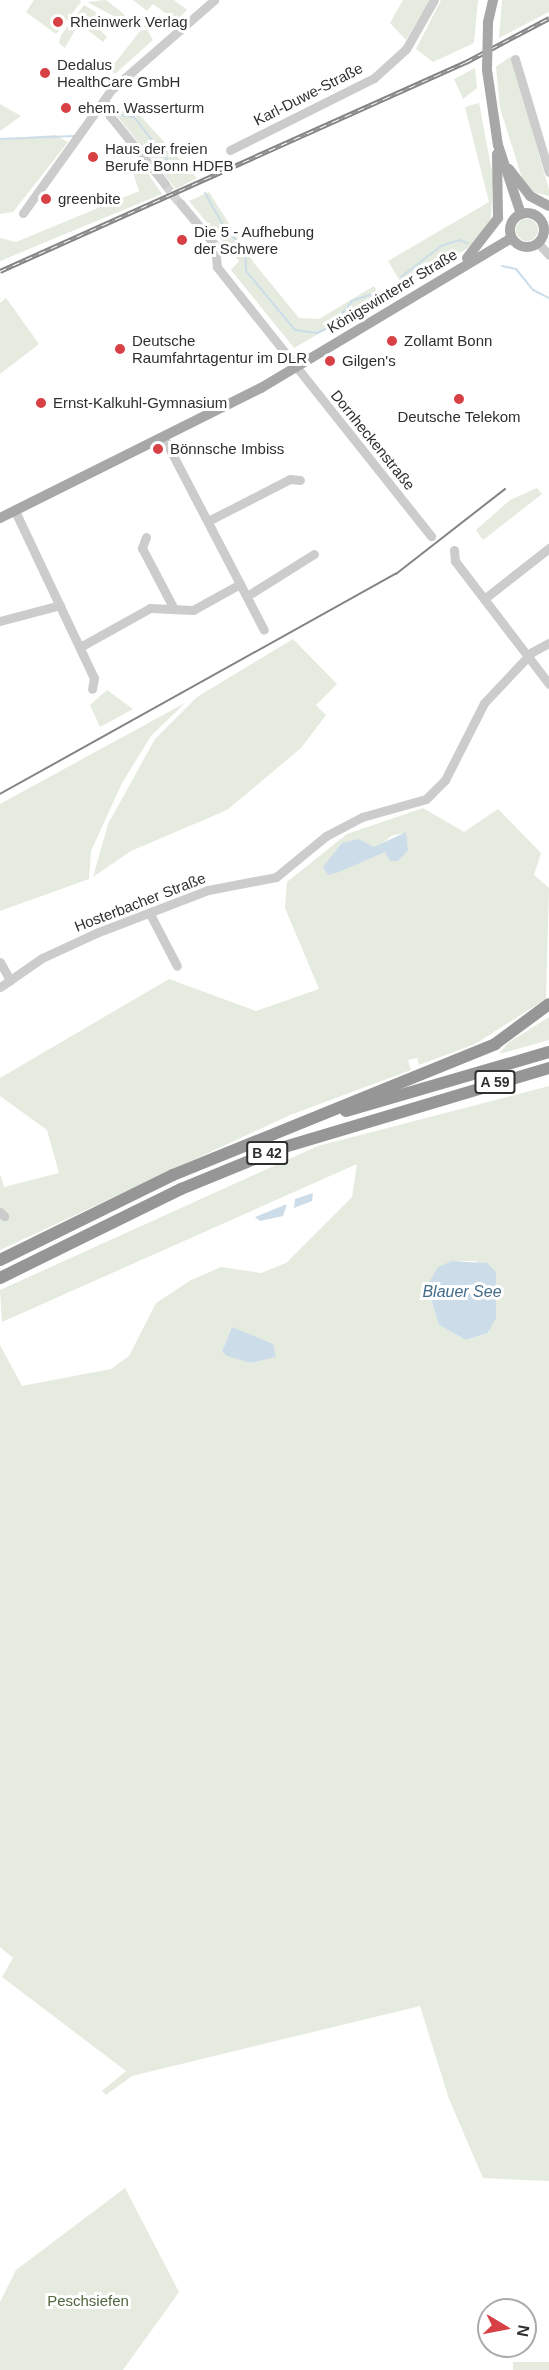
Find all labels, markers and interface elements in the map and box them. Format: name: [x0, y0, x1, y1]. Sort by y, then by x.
place label: Rheinwerk Verlag: [70, 13, 188, 31]
marker: Rheinwerk Verlag: [51, 15, 65, 29]
place label: Dedalus HealthCare GmbH: [57, 55, 180, 90]
street label: Karl-Duwe-Straße: [250, 59, 366, 129]
marker: Dedalus HealthCare GmbH: [38, 66, 52, 80]
place label: ehem. Wasserturm: [78, 99, 204, 117]
marker: ehem. Wasserturm: [59, 101, 73, 115]
place label: Haus der freien Berufe Bonn HDFB: [105, 139, 233, 174]
marker: Haus der freien Berufe Bonn HDFB: [86, 150, 100, 164]
place label: greenbite: [58, 190, 121, 208]
marker: greenbite: [39, 192, 53, 206]
place label: Die 5 - Aufhebung der Schwere: [194, 222, 315, 257]
marker: Die 5 - Aufhebung der Schwere: [175, 233, 189, 247]
street label: Königswinterer Straße: [324, 245, 460, 337]
place label: Deutsche Raumfahrtagentur im DLR: [132, 331, 307, 366]
place label: Zollamt Bonn: [404, 332, 492, 350]
marker: Zollamt Bonn: [385, 334, 399, 348]
marker: Deutsche Raumfahrtagentur im DLR: [113, 342, 127, 356]
place label: Gilgen's: [342, 352, 396, 370]
marker: Gilgen's: [323, 354, 337, 368]
street label: Dornheckenstraße: [327, 386, 419, 494]
marker: Deutsche Telekom: [452, 392, 466, 406]
place label: Ernst-Kalkuhl-Gymnasium: [53, 394, 227, 412]
marker: Ernst-Kalkuhl-Gymnasium: [34, 396, 48, 410]
place label: Deutsche Telekom: [397, 408, 521, 426]
place label: Bönnsche Imbiss: [170, 440, 284, 458]
marker: Bönnsche Imbiss: [151, 442, 165, 456]
street label: Hosterbacher Straße: [72, 869, 208, 935]
road number: A 59: [474, 1071, 516, 1093]
road number: B 42: [246, 1142, 288, 1164]
water label: Blauer See: [422, 1282, 502, 1302]
park label: Peschsiefen: [47, 2292, 129, 2310]
north arrow: [477, 2298, 537, 2358]
text: N: [514, 2324, 533, 2338]

